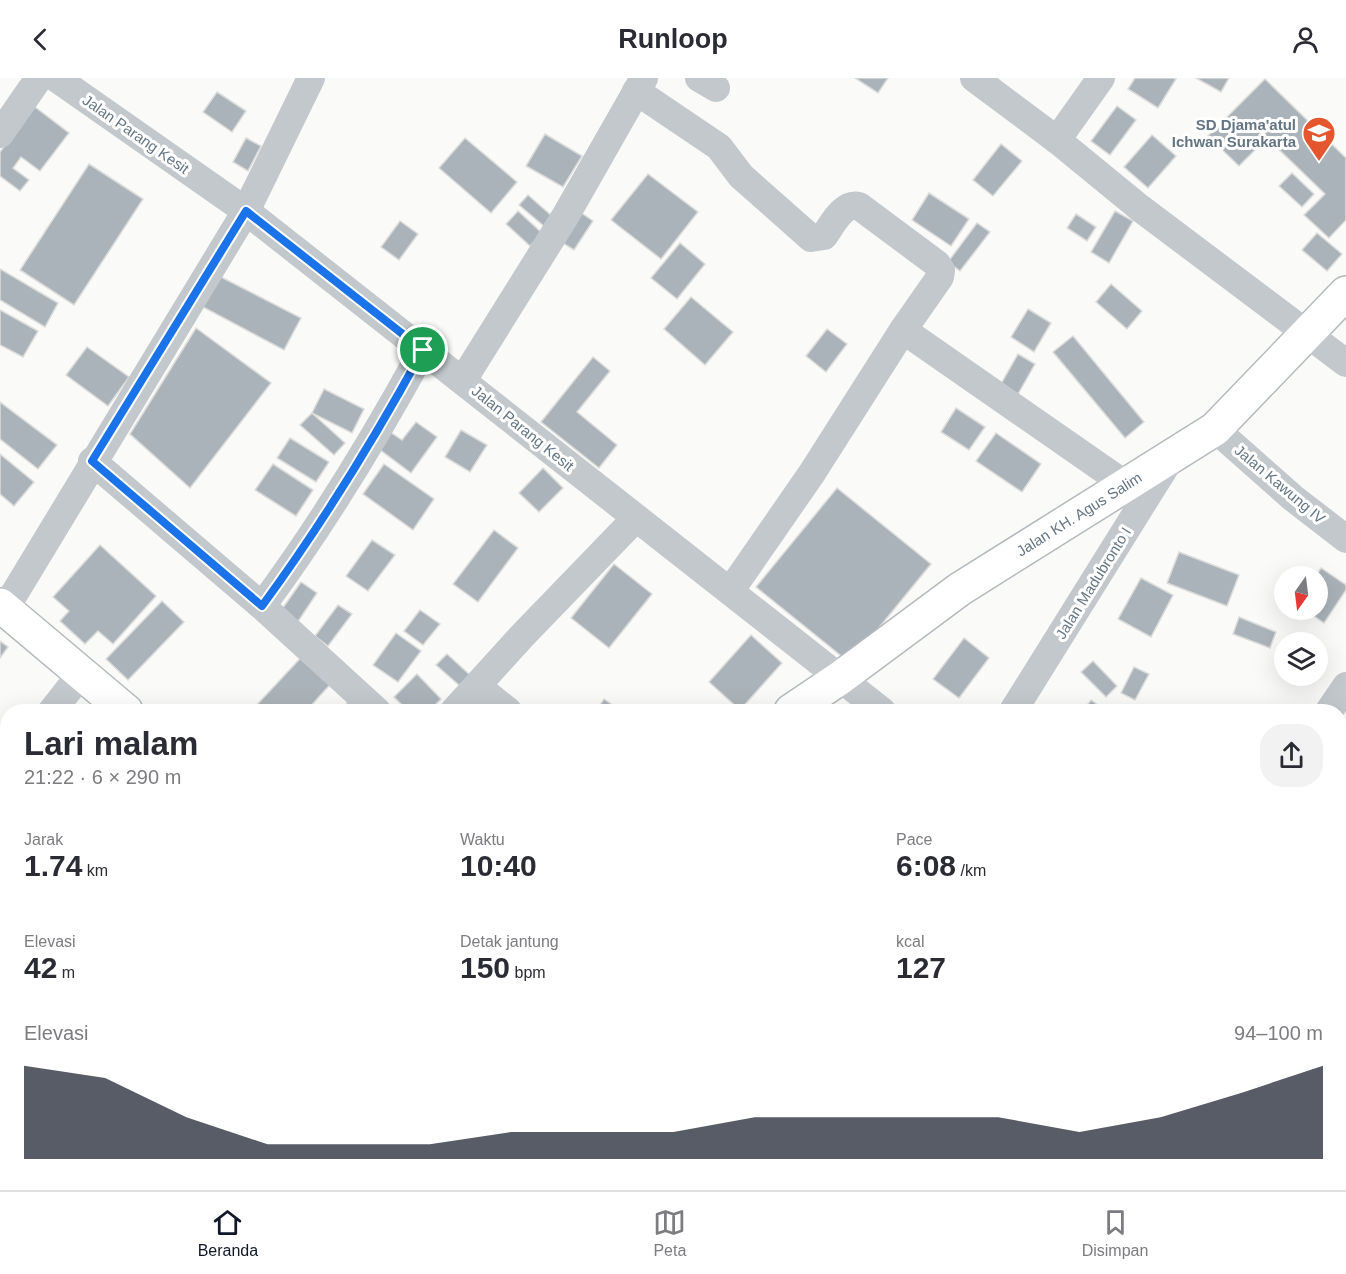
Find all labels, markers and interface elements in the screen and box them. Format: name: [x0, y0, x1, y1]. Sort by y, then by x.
icon: back: [24, 23, 57, 56]
icon: person: [1289, 23, 1322, 56]
text: Runloop: [618, 24, 728, 54]
street label: Jalan Parang Kesit: [80, 91, 193, 178]
school or university icon: SD Djama'atul Ichwan Surakarta: [1301, 115, 1337, 162]
place label: SD Djama'atul Ichwan Surakarta: [1172, 116, 1297, 150]
pin: [397, 324, 448, 375]
icon: arrive: [406, 333, 439, 366]
street label: Jalan Parang Kesit: [469, 382, 578, 475]
street label: Jalan Kawung IV: [1231, 441, 1329, 527]
street label: Jalan KH. Agus Salim: [1013, 469, 1145, 559]
street label: Jalan Madubronto I: [1052, 524, 1134, 642]
north arrow: [1274, 566, 1328, 620]
map controls: [1274, 566, 1328, 686]
button: layers: [1274, 632, 1328, 686]
button: share: [1260, 724, 1323, 787]
text: Lari malam: [24, 725, 198, 762]
text: 21:22 · 6 × 290 m: [24, 766, 181, 788]
text: Jarak: [24, 831, 63, 848]
text: Waktu: [460, 831, 505, 848]
text: Pace: [896, 831, 932, 848]
text: 1.74: [24, 849, 82, 882]
text: 10:40: [460, 849, 537, 882]
text: 6:08: [896, 849, 956, 882]
text: km: [82, 862, 108, 879]
text: /km: [956, 862, 986, 879]
text: Elevasi: [24, 933, 76, 950]
text: Detak jantung: [460, 933, 559, 950]
text: kcal: [896, 933, 924, 950]
text: 42: [24, 951, 57, 984]
text: 150: [460, 951, 510, 984]
text: 127: [896, 951, 946, 984]
text: m: [57, 964, 75, 981]
text: bpm: [510, 964, 546, 981]
text: Elevasi: [24, 1022, 88, 1044]
text: 94–100 m: [1234, 1022, 1323, 1044]
tab: Beranda: [198, 1206, 258, 1260]
tab: Peta: [653, 1206, 686, 1260]
tab: Disimpan: [1082, 1206, 1148, 1260]

